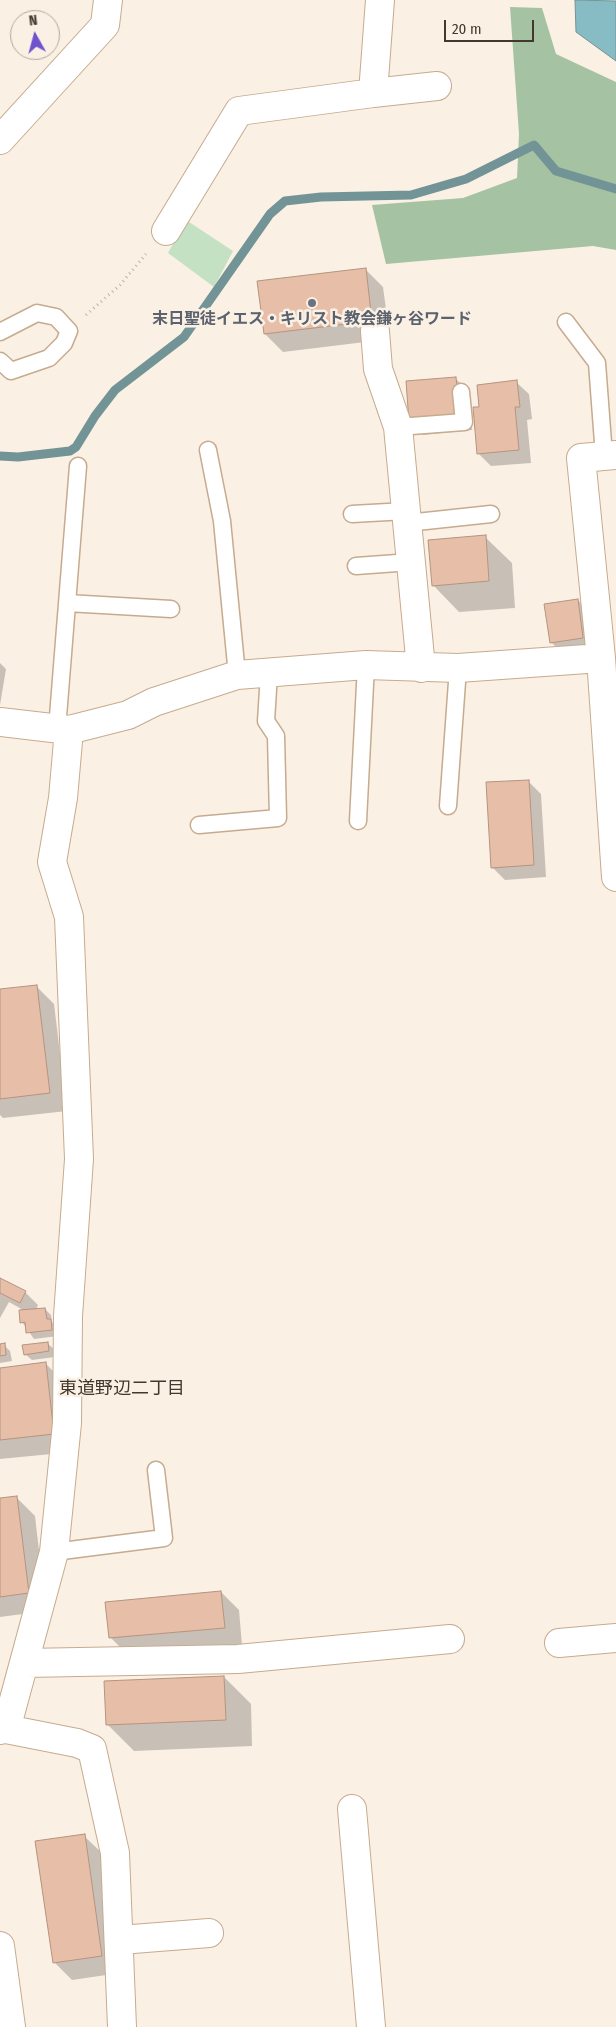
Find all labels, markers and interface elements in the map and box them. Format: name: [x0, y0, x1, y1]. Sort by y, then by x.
north arrow: [10, 10, 60, 60]
scale bar: [446, 10, 536, 42]
text: N: [28, 12, 38, 30]
text: 20 m: [452, 20, 482, 38]
marker: 末日聖徒イエス・キリスト教会鎌ヶ谷ワード: [306, 297, 318, 309]
place label: 末日聖徒イエス・キリスト教会鎌ヶ谷ワード: [152, 310, 472, 330]
district label: 東道野辺二丁目: [59, 1378, 185, 1400]

